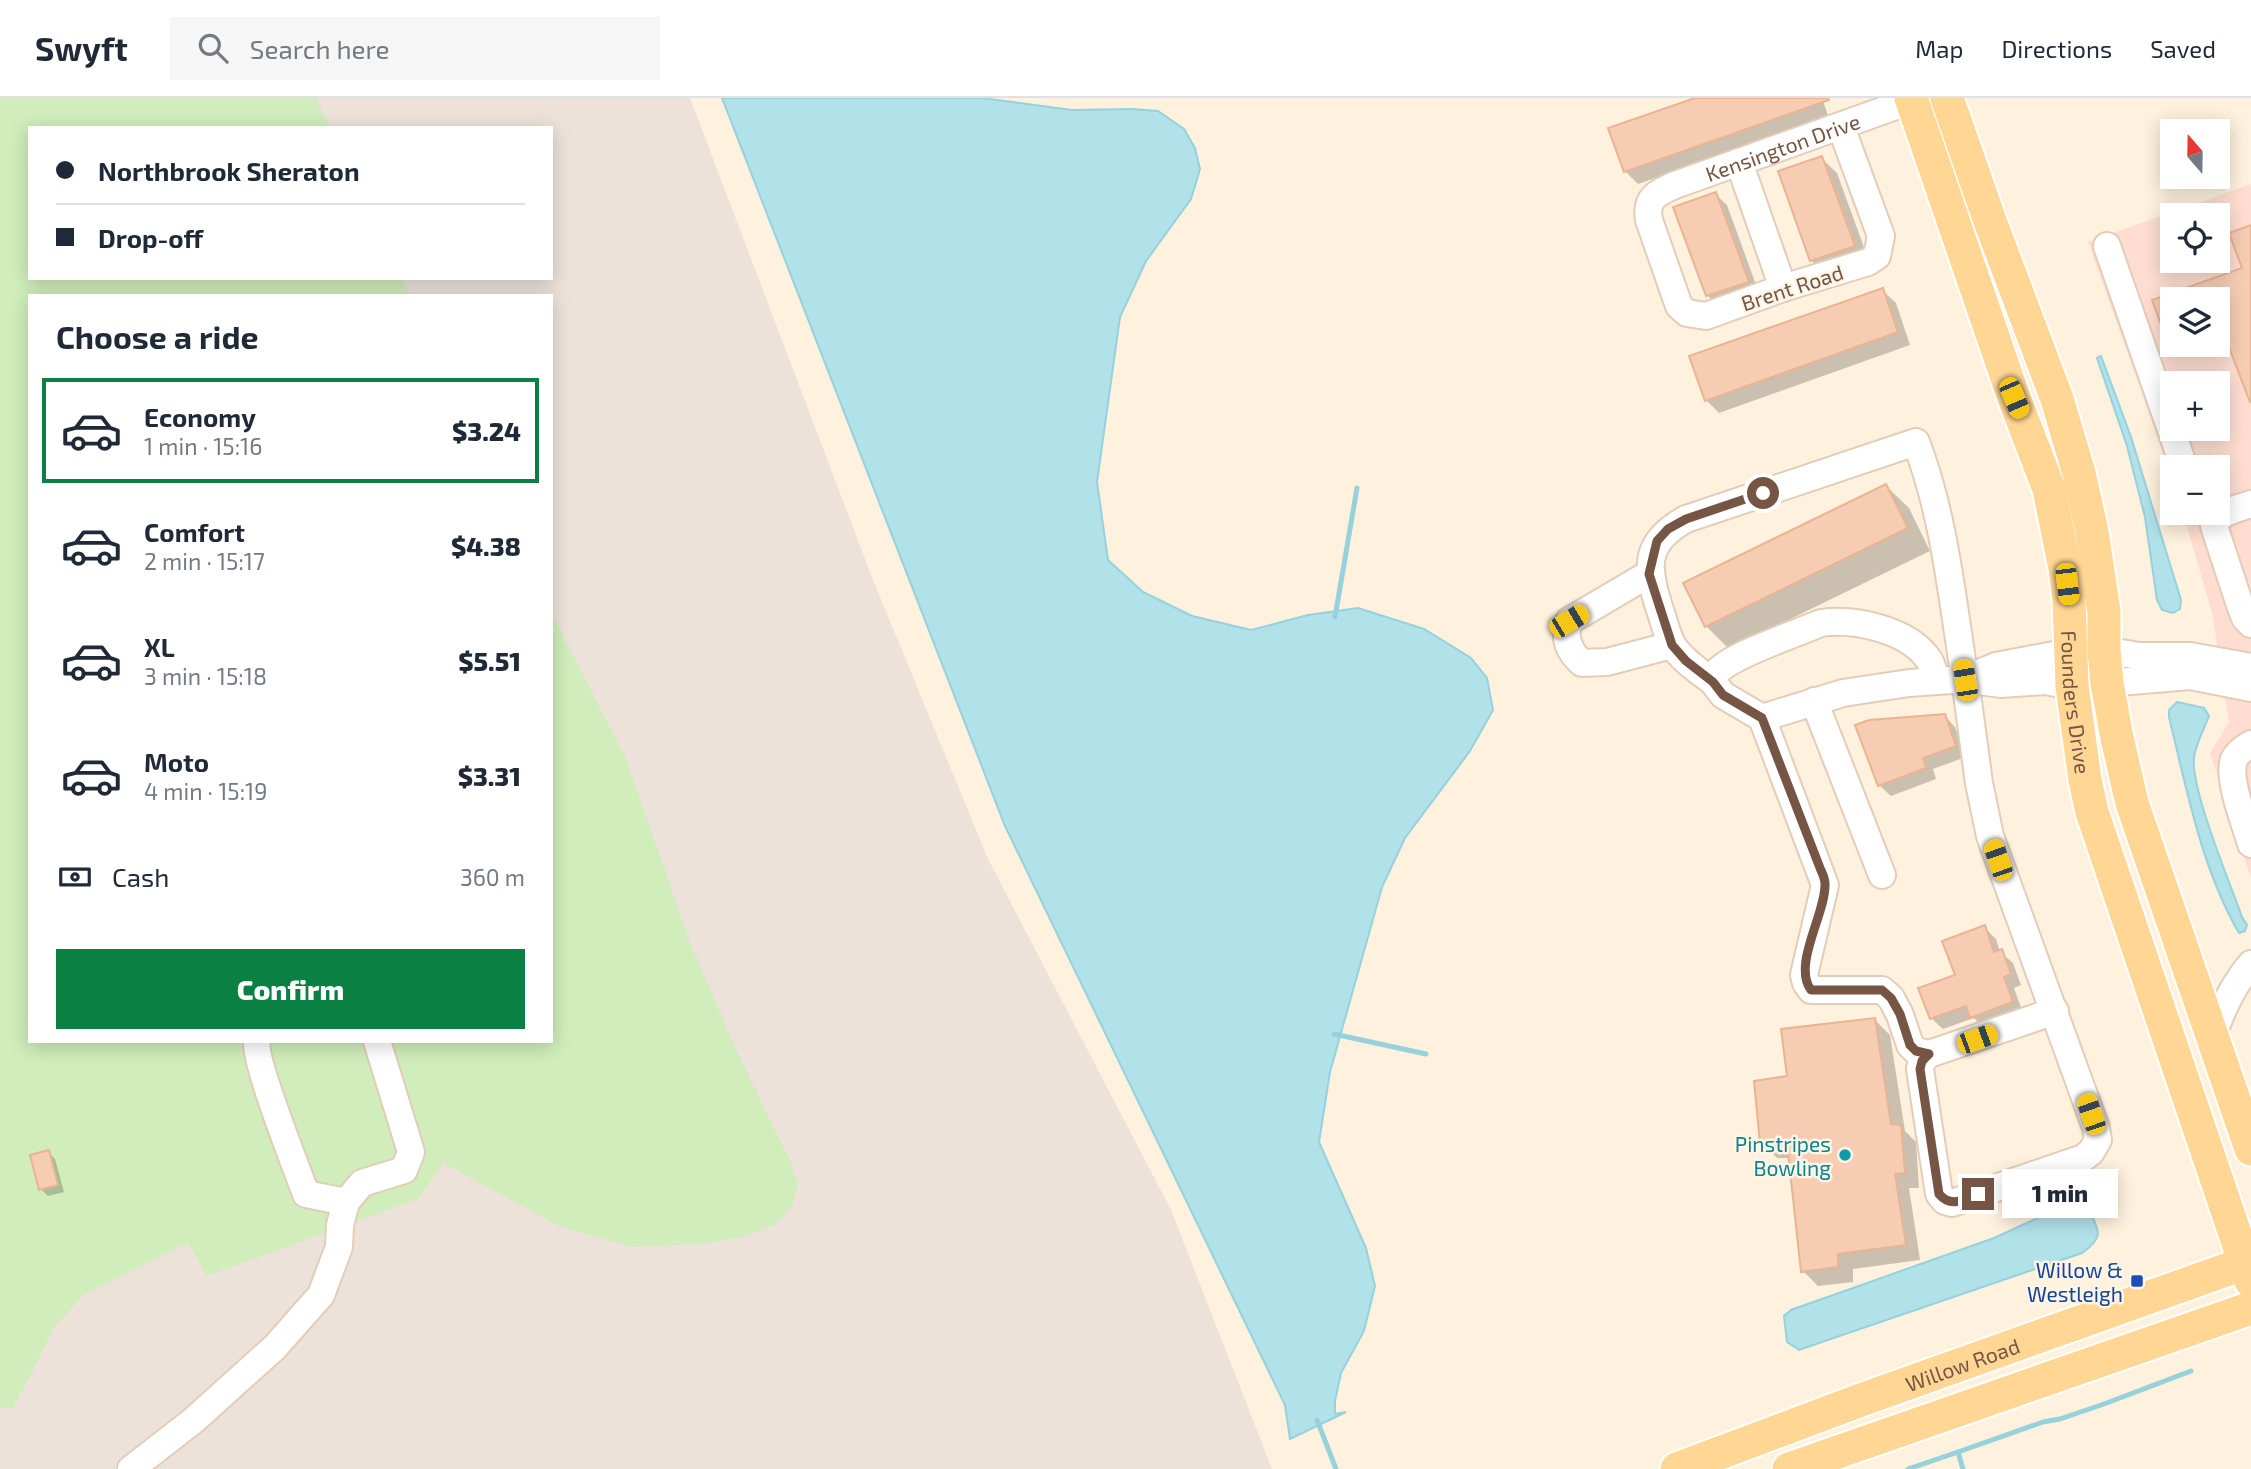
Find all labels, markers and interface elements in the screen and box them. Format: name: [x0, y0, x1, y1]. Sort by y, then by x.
search box: [170, 17, 660, 80]
text: Swyft: [35, 28, 128, 68]
icon: search: [194, 29, 232, 67]
text: Search here: [250, 33, 390, 64]
text: Map: [1915, 34, 1963, 63]
text: Directions: [2001, 34, 2112, 63]
text: Saved: [2150, 34, 2216, 63]
street label: Kensington Drive: [1702, 107, 1863, 186]
north arrow: [2160, 119, 2230, 189]
map controls: [2160, 119, 2230, 525]
text: Northbrook Sheraton: [98, 155, 360, 186]
button: locate: [2160, 203, 2230, 273]
text: Drop-off: [98, 222, 203, 253]
street label: Brent Road: [1738, 259, 1846, 315]
button: layers: [2160, 287, 2230, 357]
text: Choose a ride: [56, 317, 259, 355]
button: +: [2160, 371, 2230, 441]
car: [1997, 375, 2032, 421]
icon: car: [60, 399, 123, 462]
text: Economy: [144, 401, 256, 432]
text: $3.24: [452, 415, 521, 446]
text: 1 min · 15:16: [144, 432, 262, 460]
button: −: [2160, 455, 2230, 525]
route start: [1747, 477, 1779, 509]
icon: car: [60, 514, 123, 577]
text: Comfort: [144, 516, 245, 547]
text: $4.38: [451, 530, 521, 561]
text: 2 min · 15:17: [144, 547, 265, 575]
car: [2055, 562, 2080, 606]
car: [1546, 601, 1593, 641]
icon: car: [60, 629, 123, 692]
street label: Founders Drive: [2058, 630, 2097, 775]
text: XL: [144, 631, 175, 662]
text: $5.51: [458, 645, 521, 676]
car: [1952, 658, 1979, 702]
text: 3 min · 15:18: [144, 662, 267, 690]
icon: car: [60, 744, 123, 807]
text: Moto: [144, 746, 209, 777]
text: $3.31: [458, 760, 521, 791]
text: 4 min · 15:19: [144, 777, 267, 805]
car: [1982, 837, 2015, 883]
icon: cash: [56, 858, 94, 896]
text: Cash: [112, 861, 169, 892]
text: 360 m: [460, 863, 525, 891]
button: Confirm: [56, 949, 525, 1029]
car: [1954, 1022, 2001, 1056]
car: [2075, 1091, 2108, 1137]
place label: Pinstripes Bowling: [1735, 1131, 1831, 1180]
marker: Pinstripes Bowling: [1837, 1147, 1853, 1163]
callout: 1 min: [2002, 1170, 2118, 1218]
route end: [1962, 1178, 1994, 1210]
text: 1 min: [2032, 1179, 2088, 1207]
place label: Willow & Westleigh: [2027, 1257, 2123, 1306]
marker: Willow & Westleigh: [2129, 1273, 2145, 1289]
street label: Willow Road: [1902, 1332, 2023, 1396]

